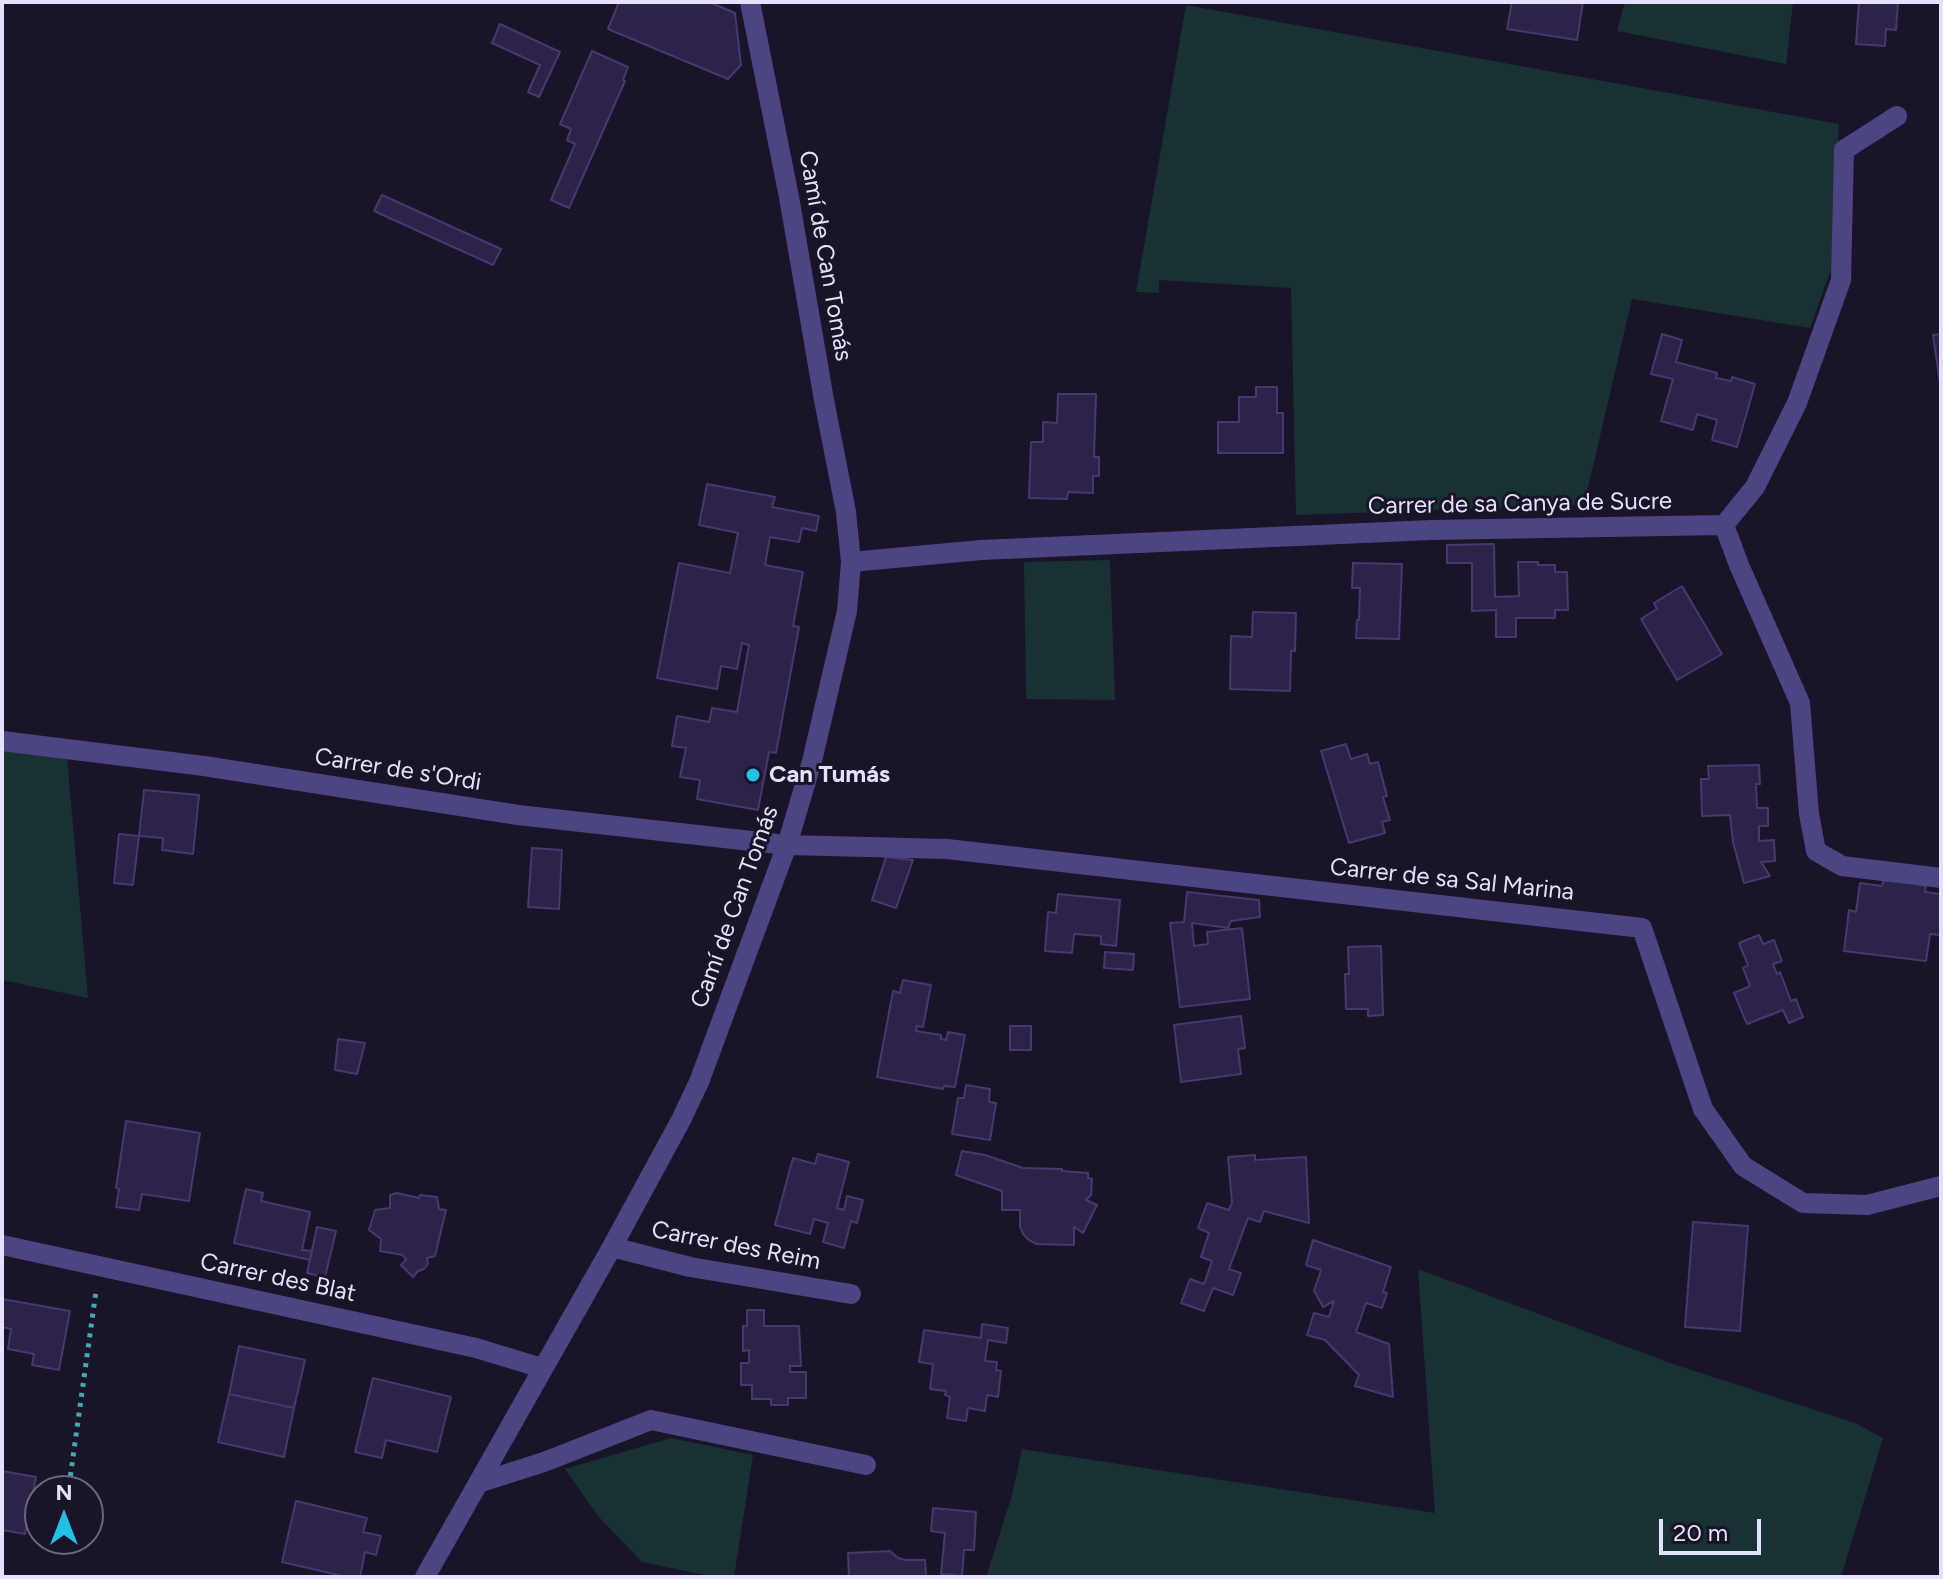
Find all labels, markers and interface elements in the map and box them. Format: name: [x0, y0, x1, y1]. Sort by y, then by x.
street label: Camí de Can Tomás: [792, 149, 858, 363]
street label: Carrer de sa Canya de Sucre: [1368, 487, 1672, 521]
street label: Carrer de s'Ordi: [313, 743, 483, 797]
place label: Can Tumás: [769, 761, 890, 789]
marker: Can Tumás: [744, 766, 762, 784]
street label: Camí de Can Tomás: [685, 802, 785, 1012]
street label: Carrer de sa Sal Marina: [1328, 853, 1576, 907]
street label: Carrer des Reim: [649, 1216, 823, 1276]
street label: Carrer des Blat: [198, 1247, 358, 1309]
north arrow: [24, 1475, 104, 1555]
text: N: [55, 1479, 73, 1506]
scale bar: [1663, 1503, 1765, 1553]
text: 20 m: [1673, 1518, 1728, 1547]

